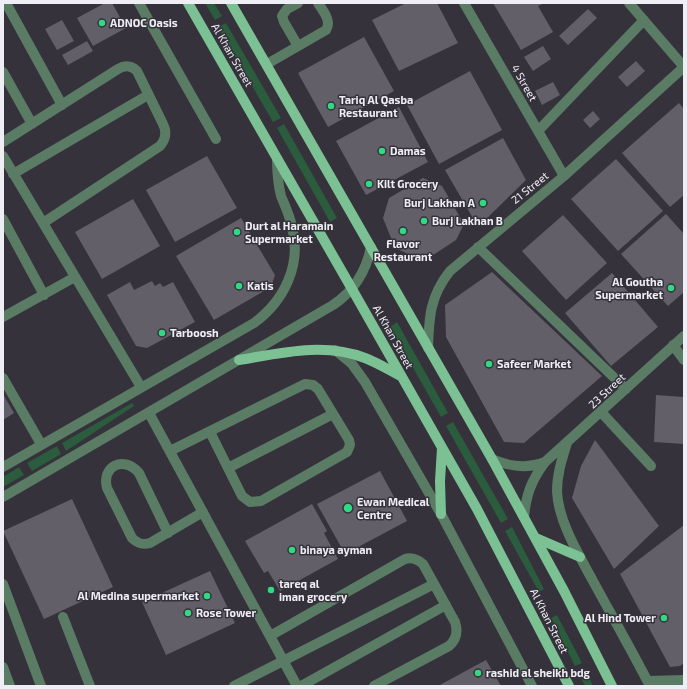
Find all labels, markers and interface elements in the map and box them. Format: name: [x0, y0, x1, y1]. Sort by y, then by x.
place label: ADNOC Oasis: [110, 16, 178, 30]
marker: ADNOC Oasis: [97, 18, 107, 28]
street label: Al Khan Street: [209, 21, 255, 89]
street label: 4 Street: [508, 62, 540, 104]
place label: Tariq Al Qasba Restaurant: [339, 93, 413, 119]
marker: Tariq Al Qasba Restaurant: [326, 101, 336, 111]
place label: Damas: [390, 144, 426, 158]
marker: Damas: [377, 146, 387, 156]
street label: 21 Street: [509, 169, 551, 207]
place label: Kilt Grocery: [377, 177, 438, 191]
marker: Kilt Grocery: [364, 179, 374, 189]
place label: Burj Lakhan A: [404, 196, 475, 210]
marker: Burj Lakhan A: [478, 198, 488, 208]
place label: Burj Lakhan B: [432, 214, 503, 228]
marker: Burj Lakhan B: [419, 216, 429, 226]
place label: Durt al Haramain Supermarket: [245, 219, 333, 245]
marker: Flavor Restaurant: [398, 226, 408, 236]
marker: Durt al Haramain Supermarket: [232, 227, 242, 237]
place label: Flavor Restaurant: [374, 237, 432, 263]
place label: Al Goutha Supermarket: [595, 275, 663, 301]
place label: Katis: [247, 279, 274, 293]
marker: Katis: [234, 281, 244, 291]
marker: Al Goutha Supermarket: [666, 283, 676, 293]
street label: Al Khan Street: [370, 303, 416, 371]
place label: Tarboosh: [170, 326, 219, 340]
marker: Tarboosh: [157, 328, 167, 338]
place label: Safeer Market: [497, 357, 571, 371]
marker: Safeer Market: [484, 359, 494, 369]
street label: 23 Street: [586, 371, 628, 411]
place label: Ewan Medical Centre: [357, 495, 429, 521]
marker: Ewan Medical Centre: [342, 502, 354, 514]
place label: binaya ayman: [300, 543, 372, 557]
marker: binaya ayman: [287, 545, 297, 555]
place label: tareq al iman grocery: [279, 577, 347, 603]
marker: tareq al iman grocery: [266, 585, 276, 595]
street label: Al Khan Street: [527, 586, 571, 656]
place label: Al Medina supermarket: [78, 589, 199, 603]
marker: Al Medina supermarket: [202, 591, 212, 601]
place label: Rose Tower: [196, 606, 256, 620]
marker: Rose Tower: [183, 608, 193, 618]
place label: Al Hind Tower: [584, 611, 656, 625]
marker: Al Hind Tower: [659, 613, 669, 623]
place label: rashid al sheikh bdg: [486, 666, 590, 680]
marker: rashid al sheikh bdg: [473, 668, 483, 678]

